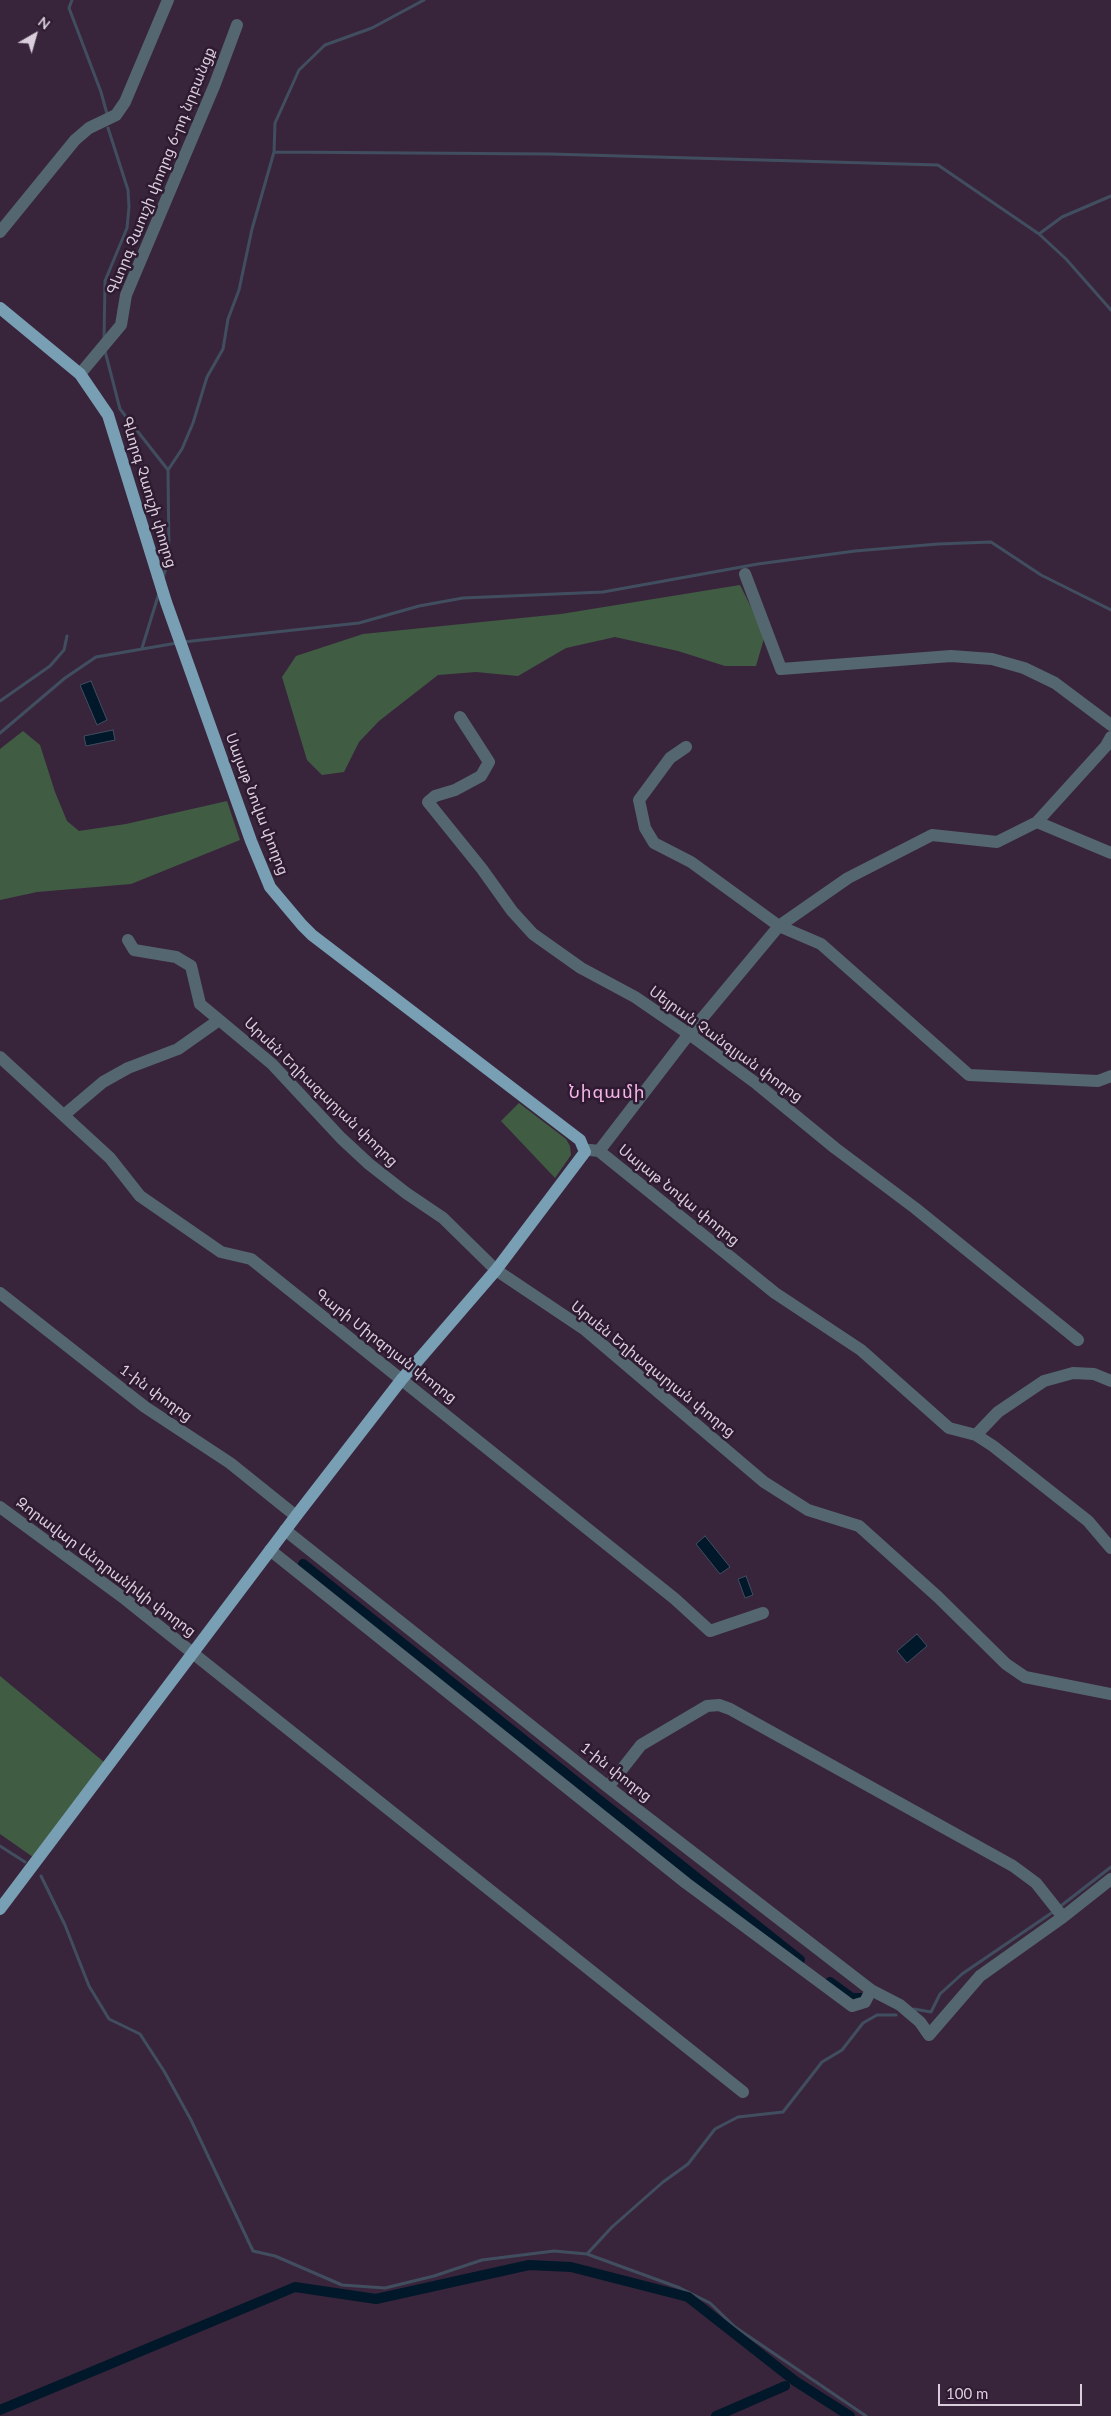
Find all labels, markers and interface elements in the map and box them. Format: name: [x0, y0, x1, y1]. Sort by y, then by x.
north arrow: [10, 10, 60, 60]
text: N: [35, 13, 54, 33]
street label: Գևորգ Չաուշի փողոց 6-րդ նրբանցք: [103, 45, 219, 297]
street label: Գևորգ Չաուշի փողոց: [117, 414, 181, 570]
street label: Սայաթ Նովա փողոց: [222, 730, 292, 878]
street label: Սեյրան Չանգլյան փողոց: [646, 982, 806, 1106]
street label: Արսեն Եղիազարյան փողոց: [240, 1014, 402, 1170]
district label: Նիզամի: [568, 1081, 646, 1103]
street label: Սայաթ Նովա փողոց: [615, 1141, 743, 1249]
street label: Գարի Միրզոյան փողոց: [312, 1285, 460, 1407]
street label: Արսեն Եղիազարյան փողոց: [567, 1297, 739, 1441]
street label: 1-ին փողոց: [116, 1361, 196, 1425]
street label: Զորավար Անդրանիկի փողոց: [13, 1494, 199, 1640]
street label: 1-ին փողոց: [577, 1739, 655, 1805]
scale bar: [941, 2374, 1085, 2406]
text: 100 m: [946, 2384, 988, 2402]

